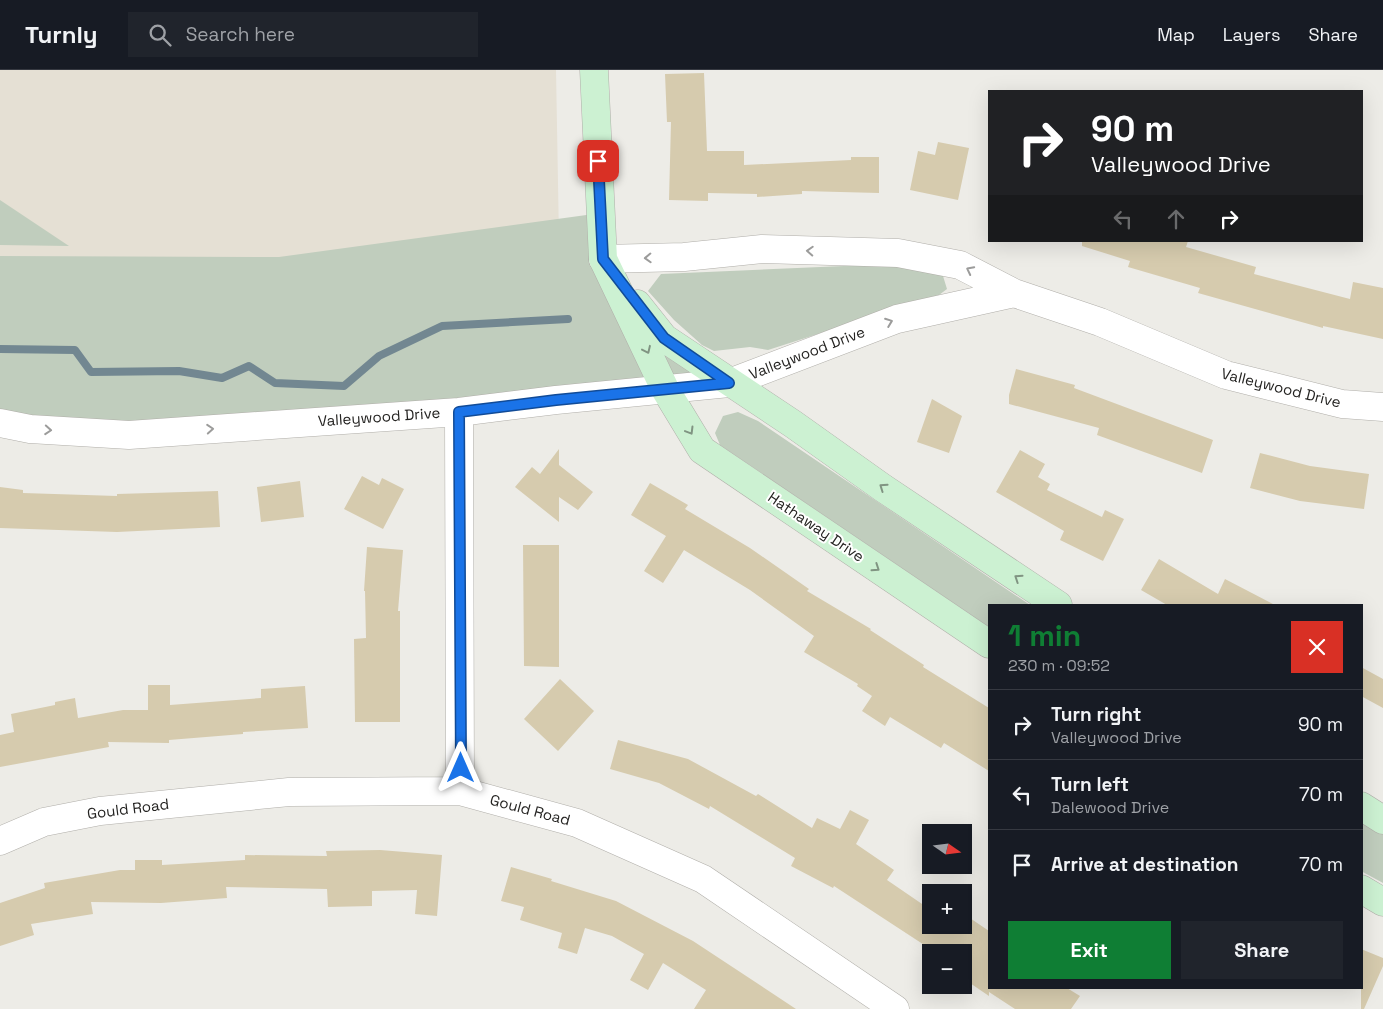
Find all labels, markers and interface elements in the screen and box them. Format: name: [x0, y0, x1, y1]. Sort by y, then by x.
search box: [128, 12, 478, 57]
text: Turnly: [25, 19, 98, 50]
icon: search: [146, 21, 174, 49]
text: Search here: [186, 22, 295, 47]
text: Map: [1157, 23, 1195, 46]
text: Layers: [1223, 23, 1280, 46]
text: Share: [1308, 23, 1358, 46]
text: 90 m: [1091, 107, 1174, 151]
icon: right: [1008, 110, 1073, 175]
pin: [577, 140, 619, 182]
icon: arrive: [584, 147, 612, 175]
text: Valleywood Drive: [1091, 150, 1271, 178]
icon: left: [1109, 205, 1137, 233]
icon: ahead: [1162, 205, 1190, 233]
icon: right: [1215, 205, 1243, 233]
one-way arrow: [806, 246, 814, 256]
one-way arrow: [644, 252, 652, 263]
one-way arrow: [967, 266, 976, 276]
one-way arrow: [884, 318, 893, 328]
street label: Valleywood Drive: [746, 322, 868, 383]
one-way arrow: [641, 345, 651, 354]
street label: Valleywood Drive: [1219, 363, 1343, 412]
street label: Valleywood Drive: [317, 403, 441, 430]
one-way arrow: [206, 424, 214, 435]
one-way arrow: [44, 425, 52, 436]
one-way arrow: [684, 425, 694, 434]
one-way arrow: [879, 484, 888, 493]
street label: Hathaway Drive: [765, 487, 868, 566]
one-way arrow: [870, 562, 880, 571]
one-way arrow: [1014, 575, 1023, 584]
text: 1 min: [1008, 616, 1081, 655]
button: close: [1291, 621, 1343, 673]
text: 230 m · 09:52: [1008, 655, 1110, 676]
text: Turn right: [1051, 702, 1141, 727]
icon: right: [1008, 711, 1036, 739]
text: 90 m: [1298, 712, 1343, 737]
text: Valleywood Drive: [1051, 727, 1182, 748]
position arrow: [434, 741, 486, 793]
text: Turn left: [1051, 772, 1129, 797]
icon: left: [1008, 781, 1036, 809]
text: 70 m: [1299, 782, 1343, 807]
street label: Gould Road: [488, 790, 572, 829]
street label: Gould Road: [86, 794, 170, 823]
text: Dalewood Drive: [1051, 797, 1169, 818]
north arrow: [922, 824, 972, 874]
map controls: [922, 824, 972, 994]
icon: arrive: [1008, 851, 1036, 879]
text: Arrive at destination: [1051, 852, 1239, 877]
text: 70 m: [1299, 852, 1343, 877]
button: +: [922, 884, 972, 934]
button: Exit: [1008, 921, 1171, 979]
button: Share: [1181, 921, 1343, 979]
button: −: [922, 944, 972, 994]

